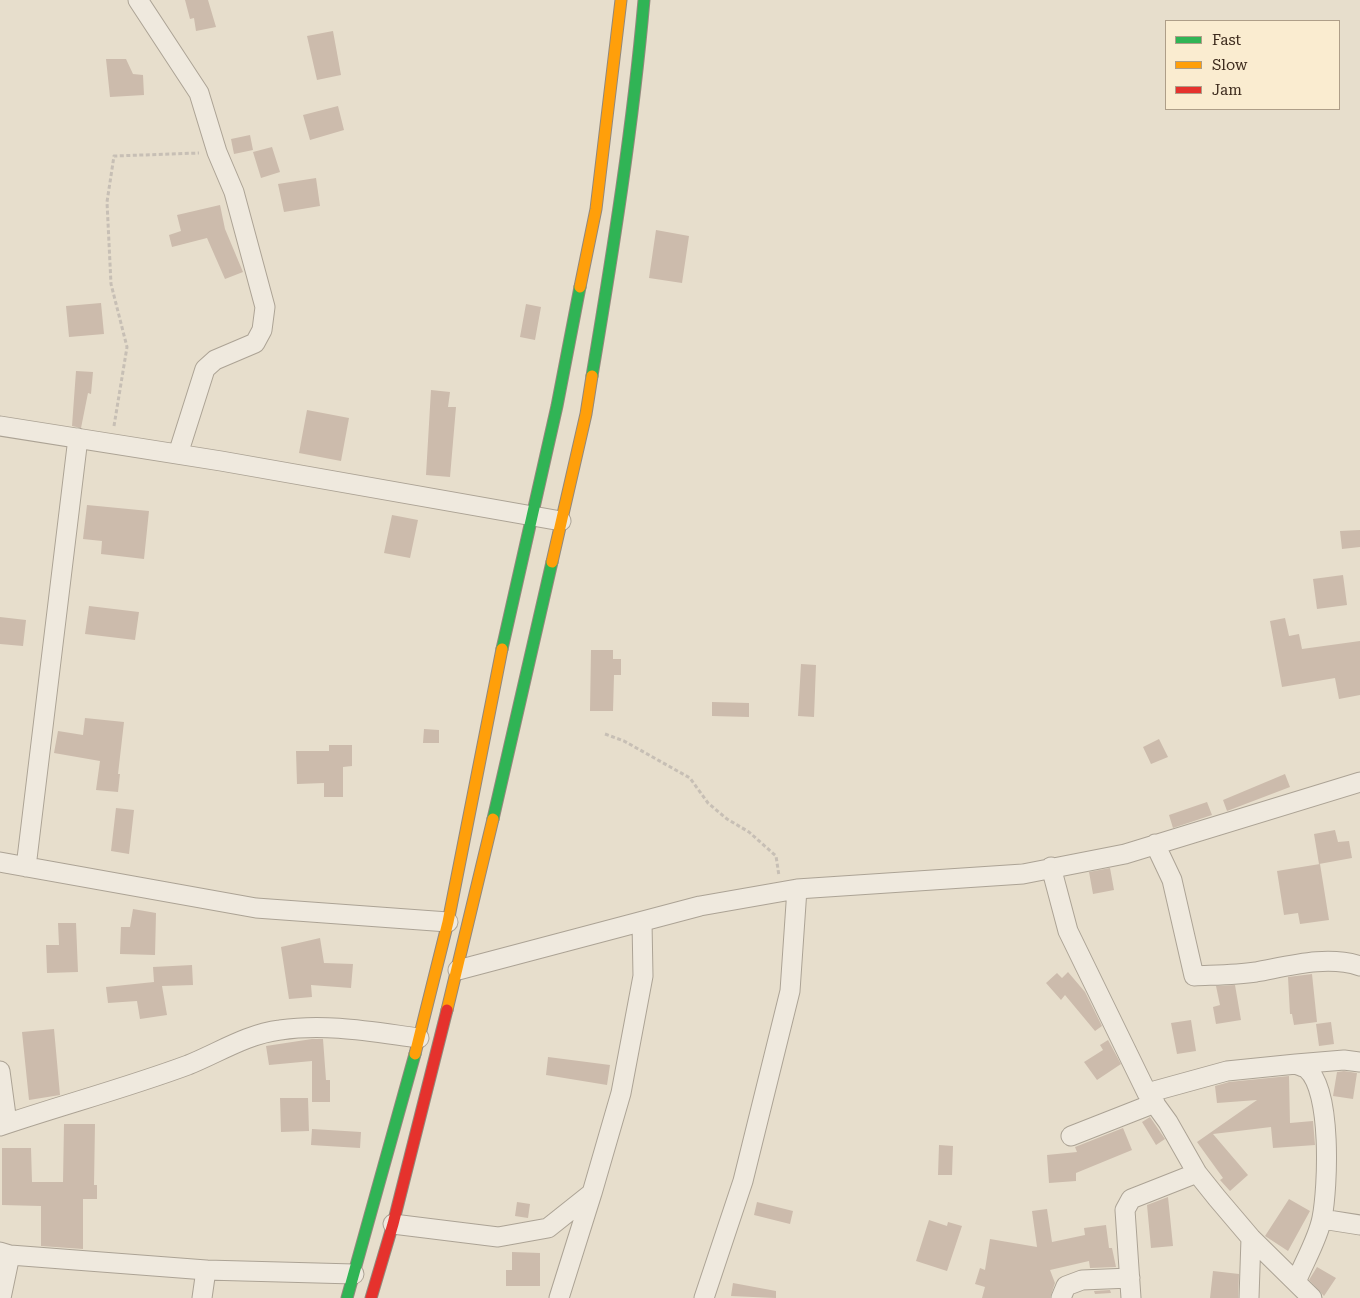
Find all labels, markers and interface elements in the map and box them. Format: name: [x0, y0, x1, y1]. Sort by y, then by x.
legend: [1165, 20, 1340, 110]
text: Fast: [1212, 31, 1241, 49]
text: Slow: [1212, 56, 1247, 74]
text: Jam: [1212, 81, 1242, 99]

